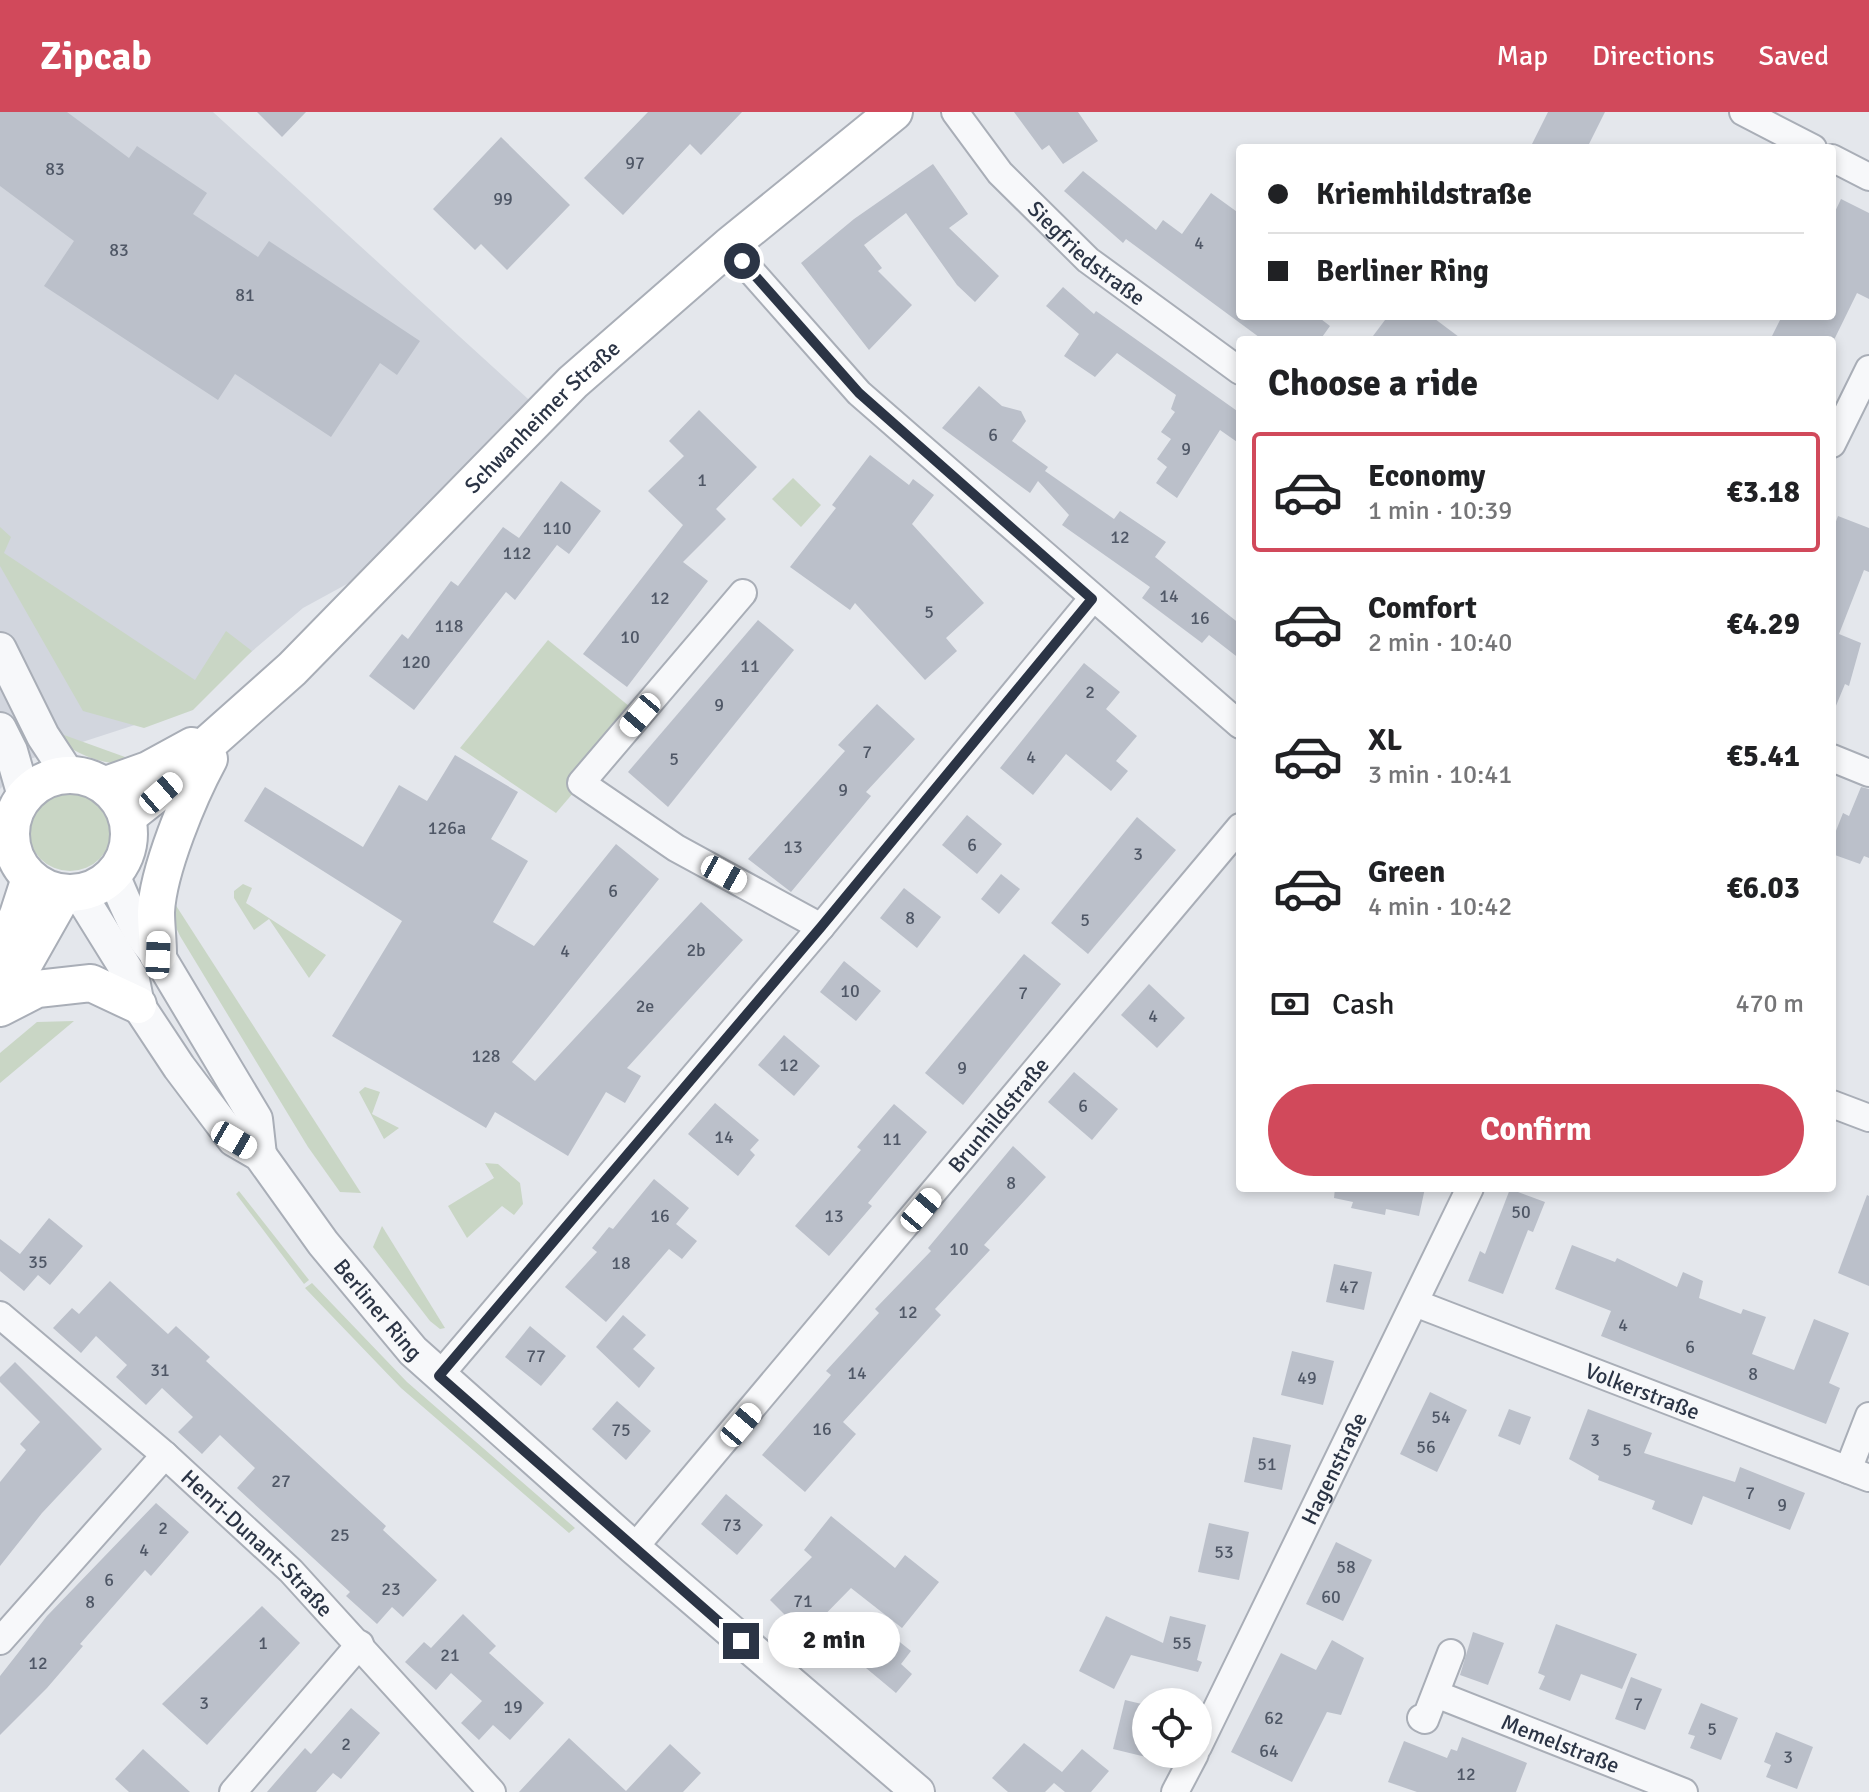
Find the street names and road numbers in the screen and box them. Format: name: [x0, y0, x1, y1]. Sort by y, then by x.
street label: Siegfriedstraße: [1022, 195, 1151, 311]
street label: Schwanheimer Straße: [458, 334, 625, 499]
street label: Brunhildstraße: [942, 1052, 1054, 1178]
street label: Berliner Ring: [328, 1253, 427, 1366]
street label: Volkerstraße: [1582, 1357, 1704, 1425]
street label: Hagenstraße: [1295, 1408, 1372, 1529]
street label: Henri-Dunant-Straße: [176, 1464, 339, 1622]
street label: Memelstraße: [1498, 1708, 1624, 1779]

